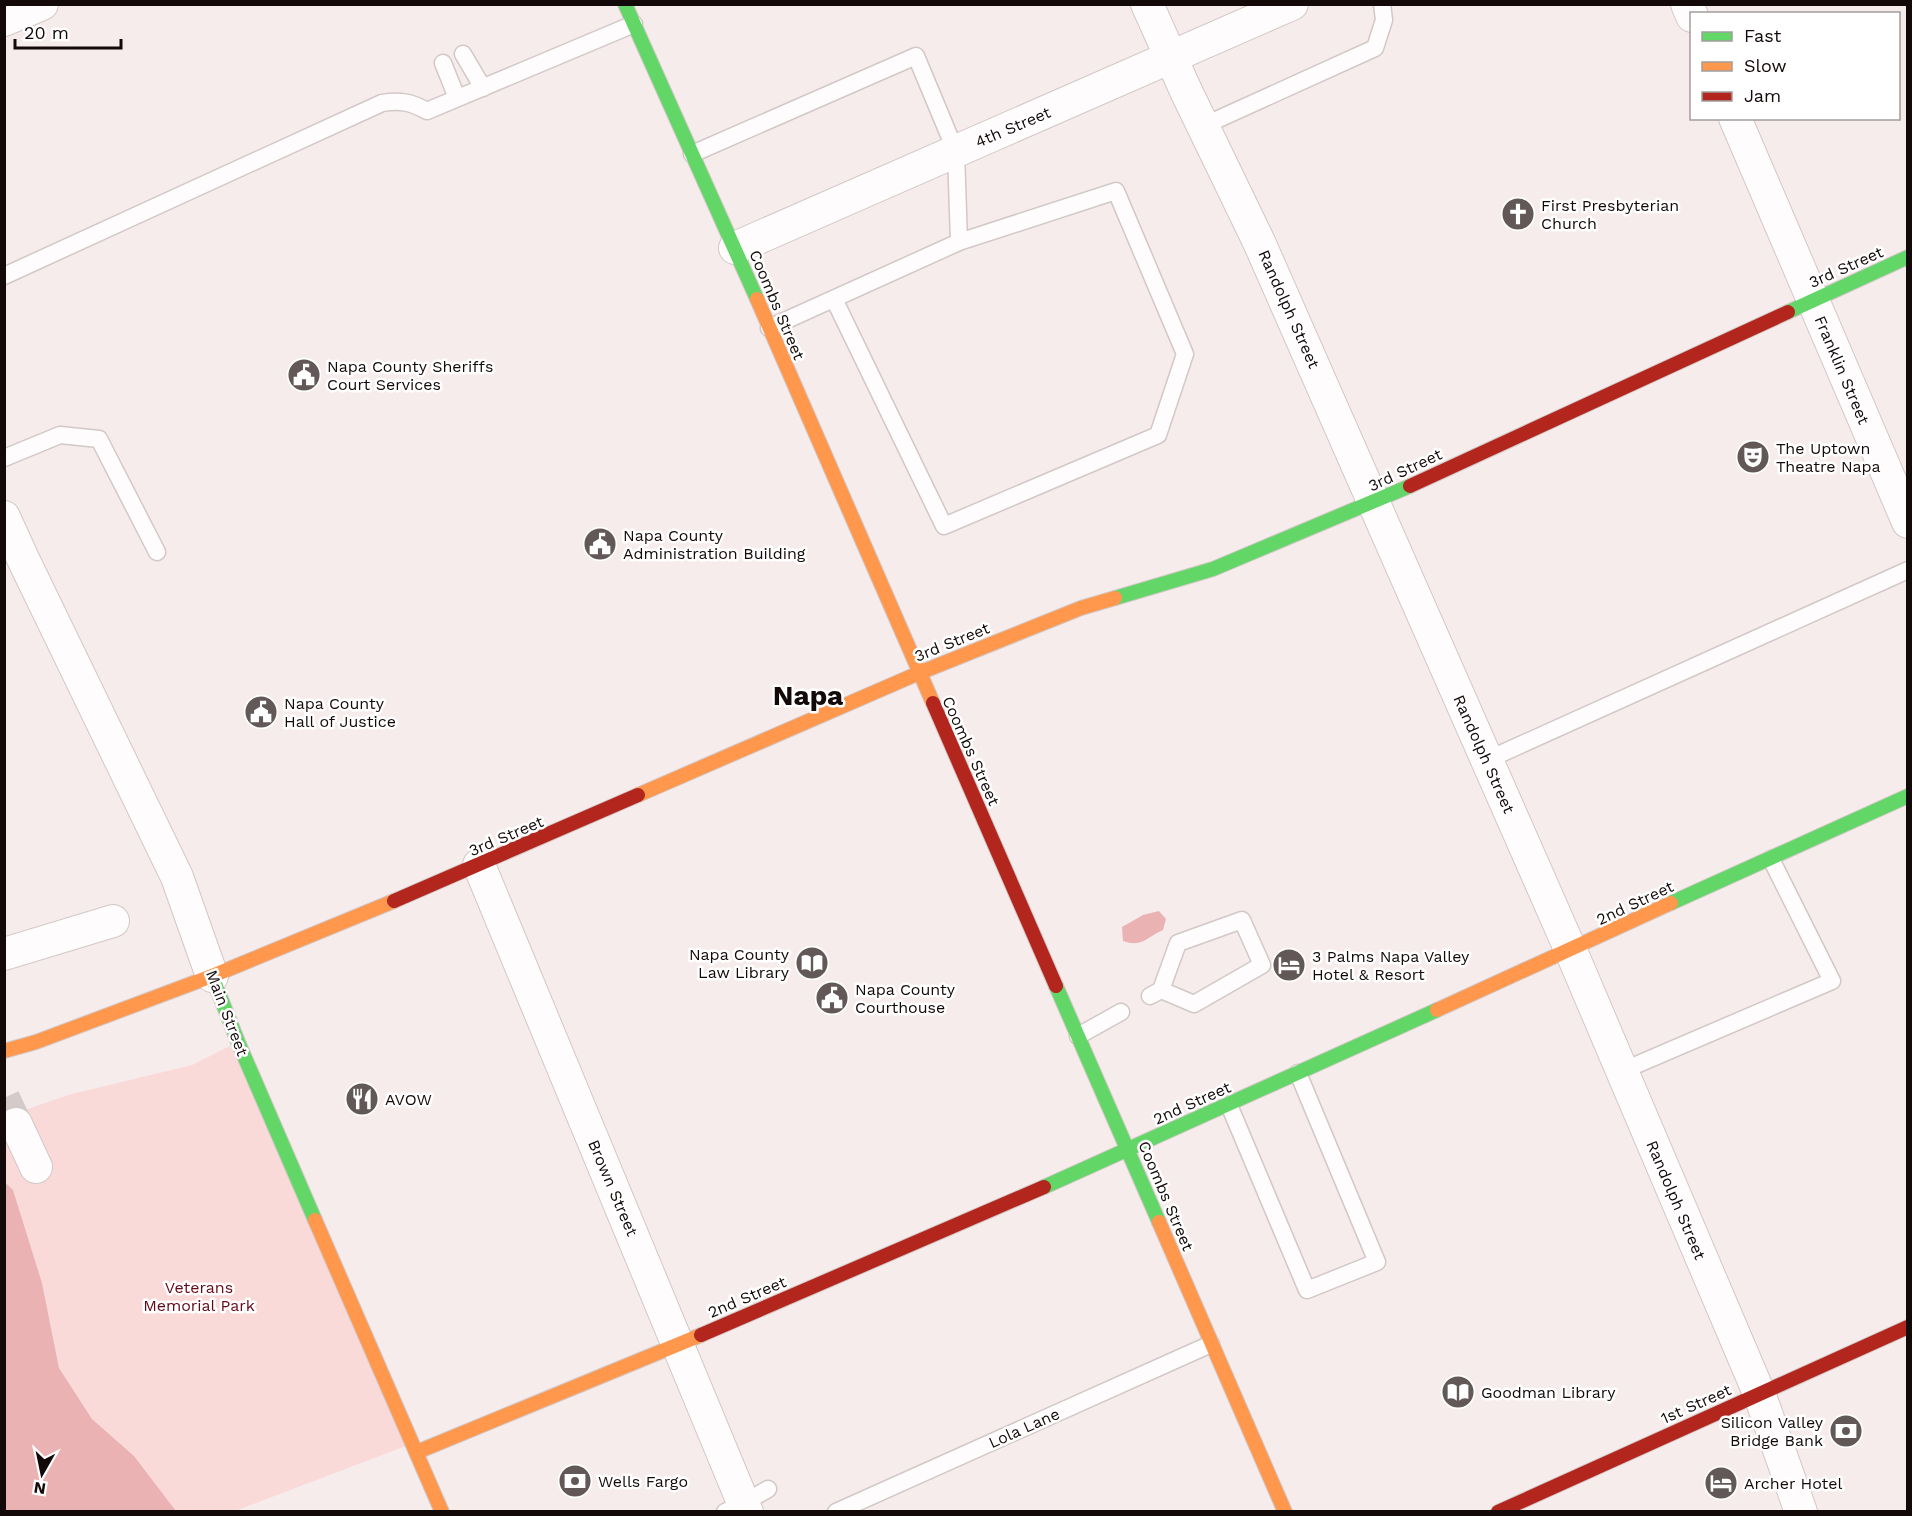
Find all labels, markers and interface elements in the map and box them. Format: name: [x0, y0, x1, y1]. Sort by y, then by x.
scale bar: [15, 12, 122, 50]
legend: [1690, 12, 1900, 120]
text: 20 m: [24, 22, 69, 43]
text: Fast: [1744, 25, 1782, 46]
text: Slow: [1744, 55, 1787, 76]
text: Jam: [1744, 85, 1781, 106]
street label: 4th Street: [972, 103, 1054, 151]
church icon: First Presbyterian Church: [1500, 196, 1536, 232]
place label: First Presbyterian Church: [1541, 196, 1679, 233]
street label: 3rd Street: [1806, 242, 1886, 292]
street label: Coombs Street: [745, 247, 809, 363]
street label: Randolph Street: [1254, 247, 1324, 371]
street label: Franklin Street: [1811, 313, 1874, 427]
public building icon: Napa County Sheriffs Court Services: [286, 357, 322, 393]
place label: Napa County Sheriffs Court Services: [327, 357, 493, 394]
theatre icon: The Uptown Theatre Napa: [1735, 439, 1771, 475]
place label: The Uptown Theatre Napa: [1776, 439, 1881, 476]
street label: 3rd Street: [1365, 445, 1445, 495]
public building icon: Napa County Administration Building: [582, 526, 618, 562]
place label: Napa County Administration Building: [623, 526, 806, 563]
street label: 3rd Street: [912, 618, 993, 666]
district label: Napa: [773, 679, 844, 712]
street label: Randolph Street: [1449, 692, 1519, 816]
street label: Coombs Street: [938, 693, 1004, 809]
public building icon: Napa County Hall of Justice: [243, 694, 279, 730]
place label: Napa County Hall of Justice: [284, 694, 396, 731]
street label: 3rd Street: [466, 812, 546, 860]
street label: 2nd Street: [1593, 877, 1677, 929]
place label: Napa County Law Library: [689, 945, 790, 982]
library icon: Napa County Law Library: [794, 945, 830, 981]
hotel icon: 3 Palms Napa Valley Hotel & Resort: [1271, 947, 1307, 983]
place label: 3 Palms Napa Valley Hotel & Resort: [1312, 947, 1470, 984]
street label: Main Street: [202, 967, 252, 1059]
public building icon: Napa County Courthouse: [814, 980, 850, 1016]
place label: Napa County Courthouse: [855, 980, 956, 1017]
street label: 2nd Street: [1150, 1077, 1234, 1129]
restaurant icon: AVOW: [344, 1081, 380, 1117]
place label: AVOW: [385, 1090, 432, 1109]
street label: Brown Street: [584, 1137, 642, 1239]
street label: Coombs Street: [1134, 1138, 1198, 1254]
street label: Randolph Street: [1642, 1138, 1710, 1263]
street label: 2nd Street: [705, 1272, 789, 1322]
park label: Veterans Memorial Park: [143, 1278, 255, 1315]
library icon: Goodman Library: [1440, 1374, 1476, 1410]
street label: 1st Street: [1658, 1380, 1734, 1428]
place label: Goodman Library: [1481, 1383, 1616, 1402]
street label: Lola Lane: [986, 1404, 1062, 1452]
place label: Silicon Valley Bridge Bank: [1721, 1413, 1824, 1450]
bank icon: Silicon Valley Bridge Bank: [1828, 1413, 1864, 1449]
north arrow: [12, 1444, 72, 1504]
bank icon: Wells Fargo: [557, 1463, 593, 1499]
hotel icon: Archer Hotel: [1703, 1465, 1739, 1501]
place label: Wells Fargo: [598, 1472, 688, 1491]
place label: Archer Hotel: [1744, 1474, 1843, 1493]
text: N: [32, 1478, 47, 1499]

